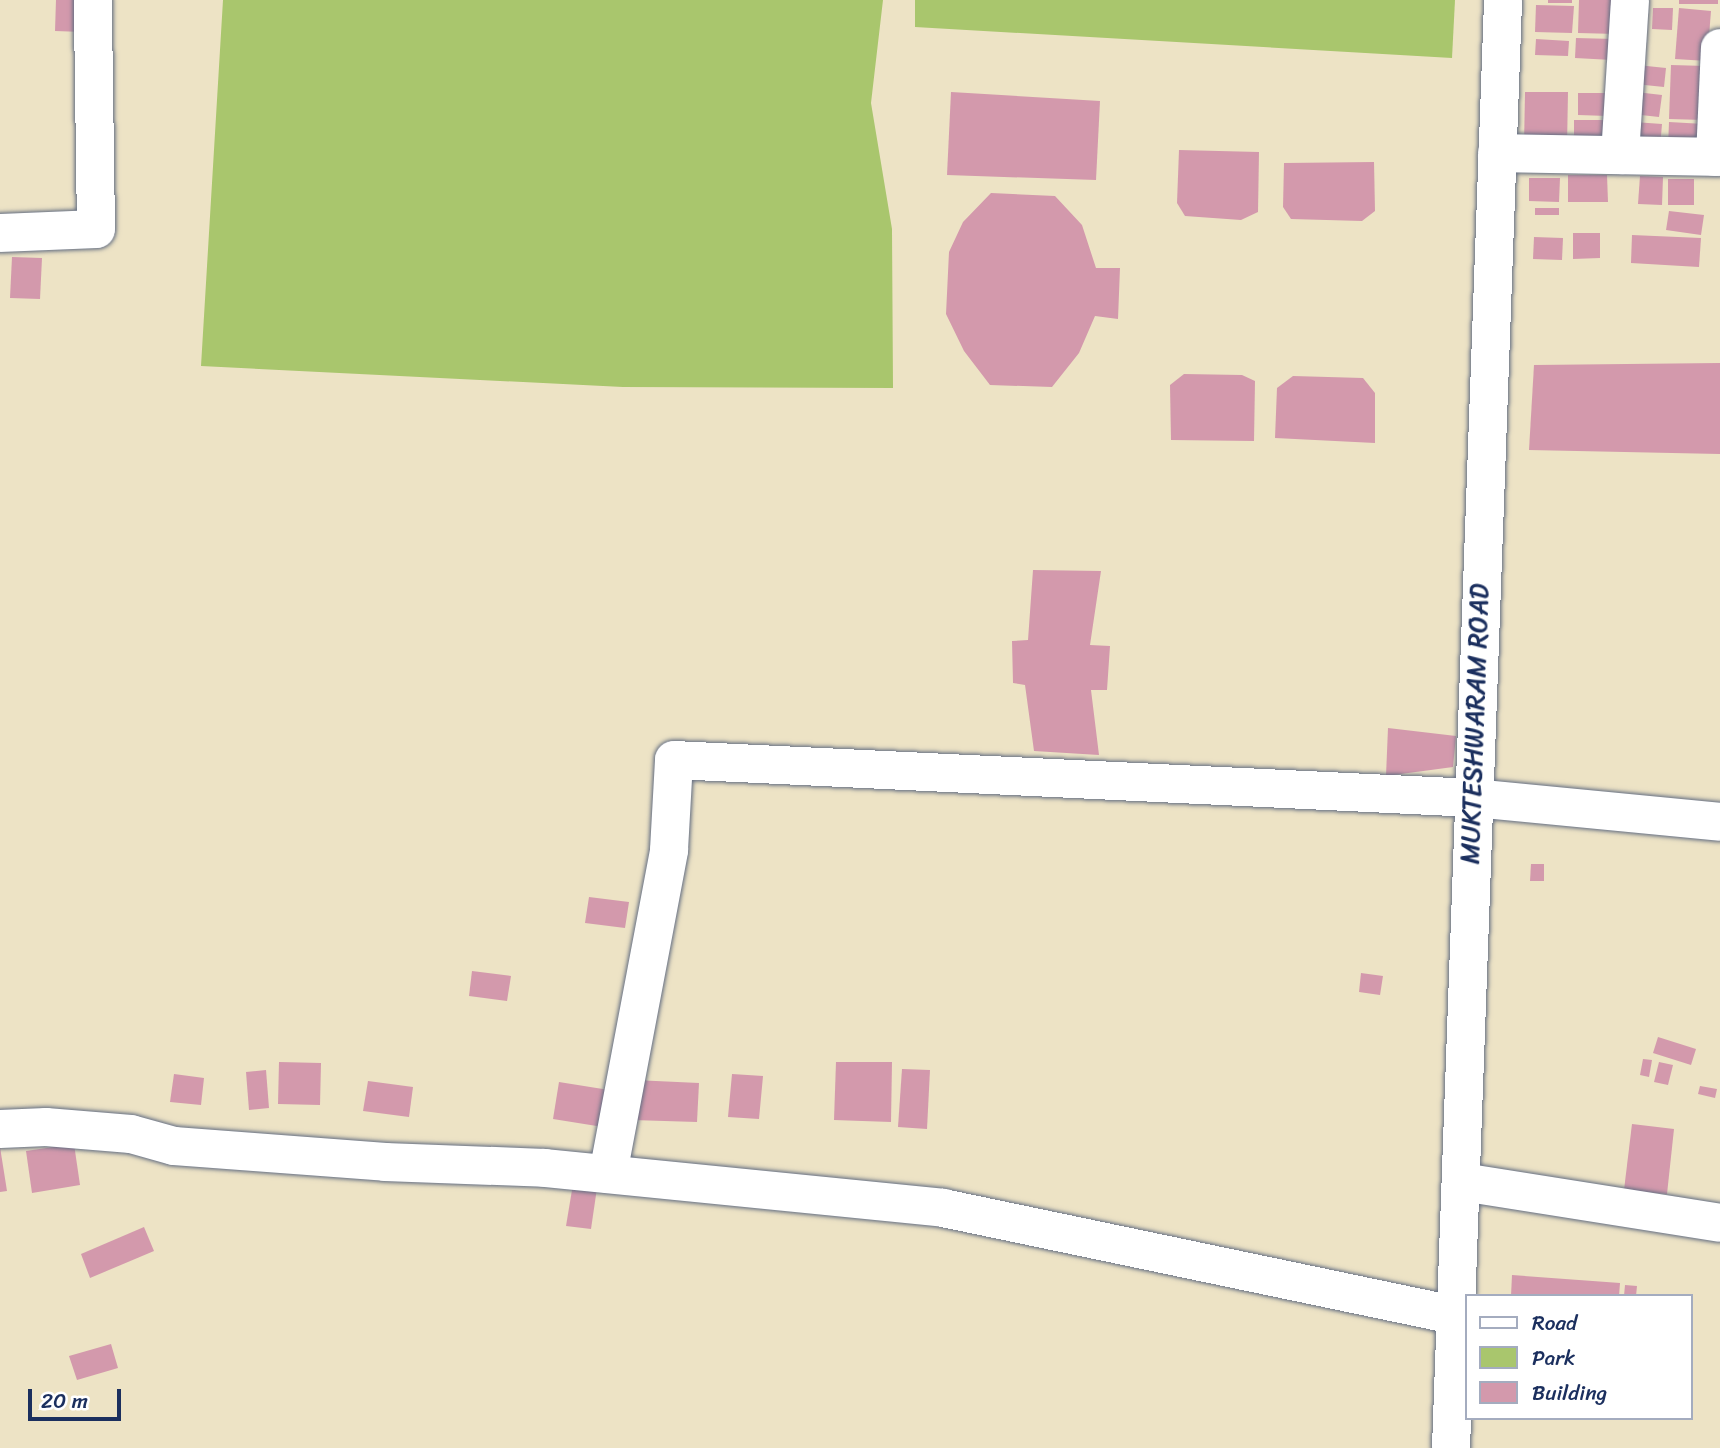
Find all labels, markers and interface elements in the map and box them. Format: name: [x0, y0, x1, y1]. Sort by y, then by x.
street label: MUKTESHWARAM ROAD: [1455, 583, 1495, 865]
legend: [1464, 1294, 1692, 1420]
text: Road: [1532, 1304, 1577, 1342]
text: Park: [1532, 1339, 1575, 1377]
scale bar: [32, 1374, 124, 1418]
text: Building: [1532, 1374, 1607, 1412]
text: 20 m: [41, 1382, 88, 1420]

